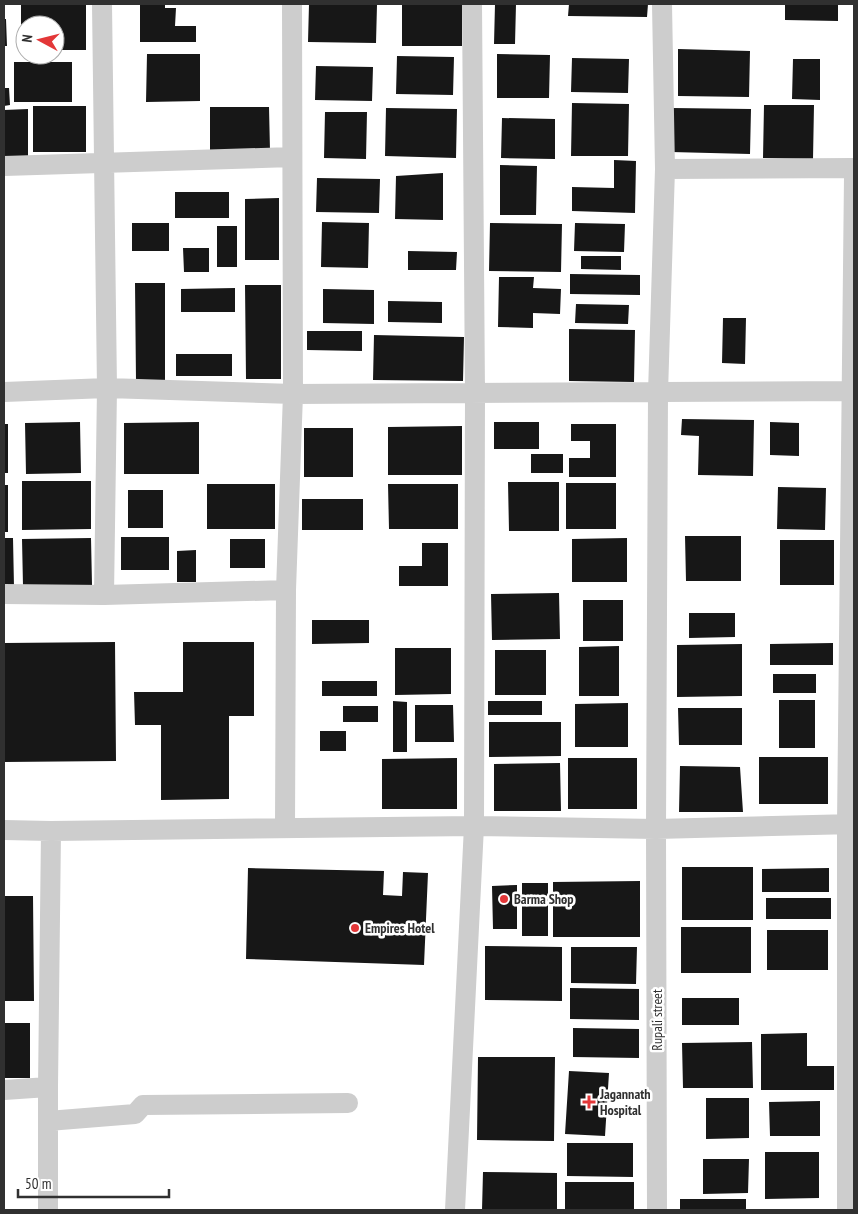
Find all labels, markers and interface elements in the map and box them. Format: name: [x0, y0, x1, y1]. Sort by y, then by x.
north arrow: [15, 15, 65, 65]
text: N: [18, 34, 36, 43]
place label: Barma Shop: [514, 890, 574, 908]
marker: Barma Shop: [498, 893, 510, 905]
place label: Empires Hotel: [365, 919, 435, 937]
marker: Empires Hotel: [349, 922, 361, 934]
street label: Rupali street: [648, 989, 666, 1051]
place label: Jagannath Hospital: [599, 1085, 651, 1119]
marker: Jagannath Hospital: [582, 1095, 596, 1109]
scale bar: [18, 1166, 169, 1198]
text: 50 m: [25, 1174, 51, 1193]

